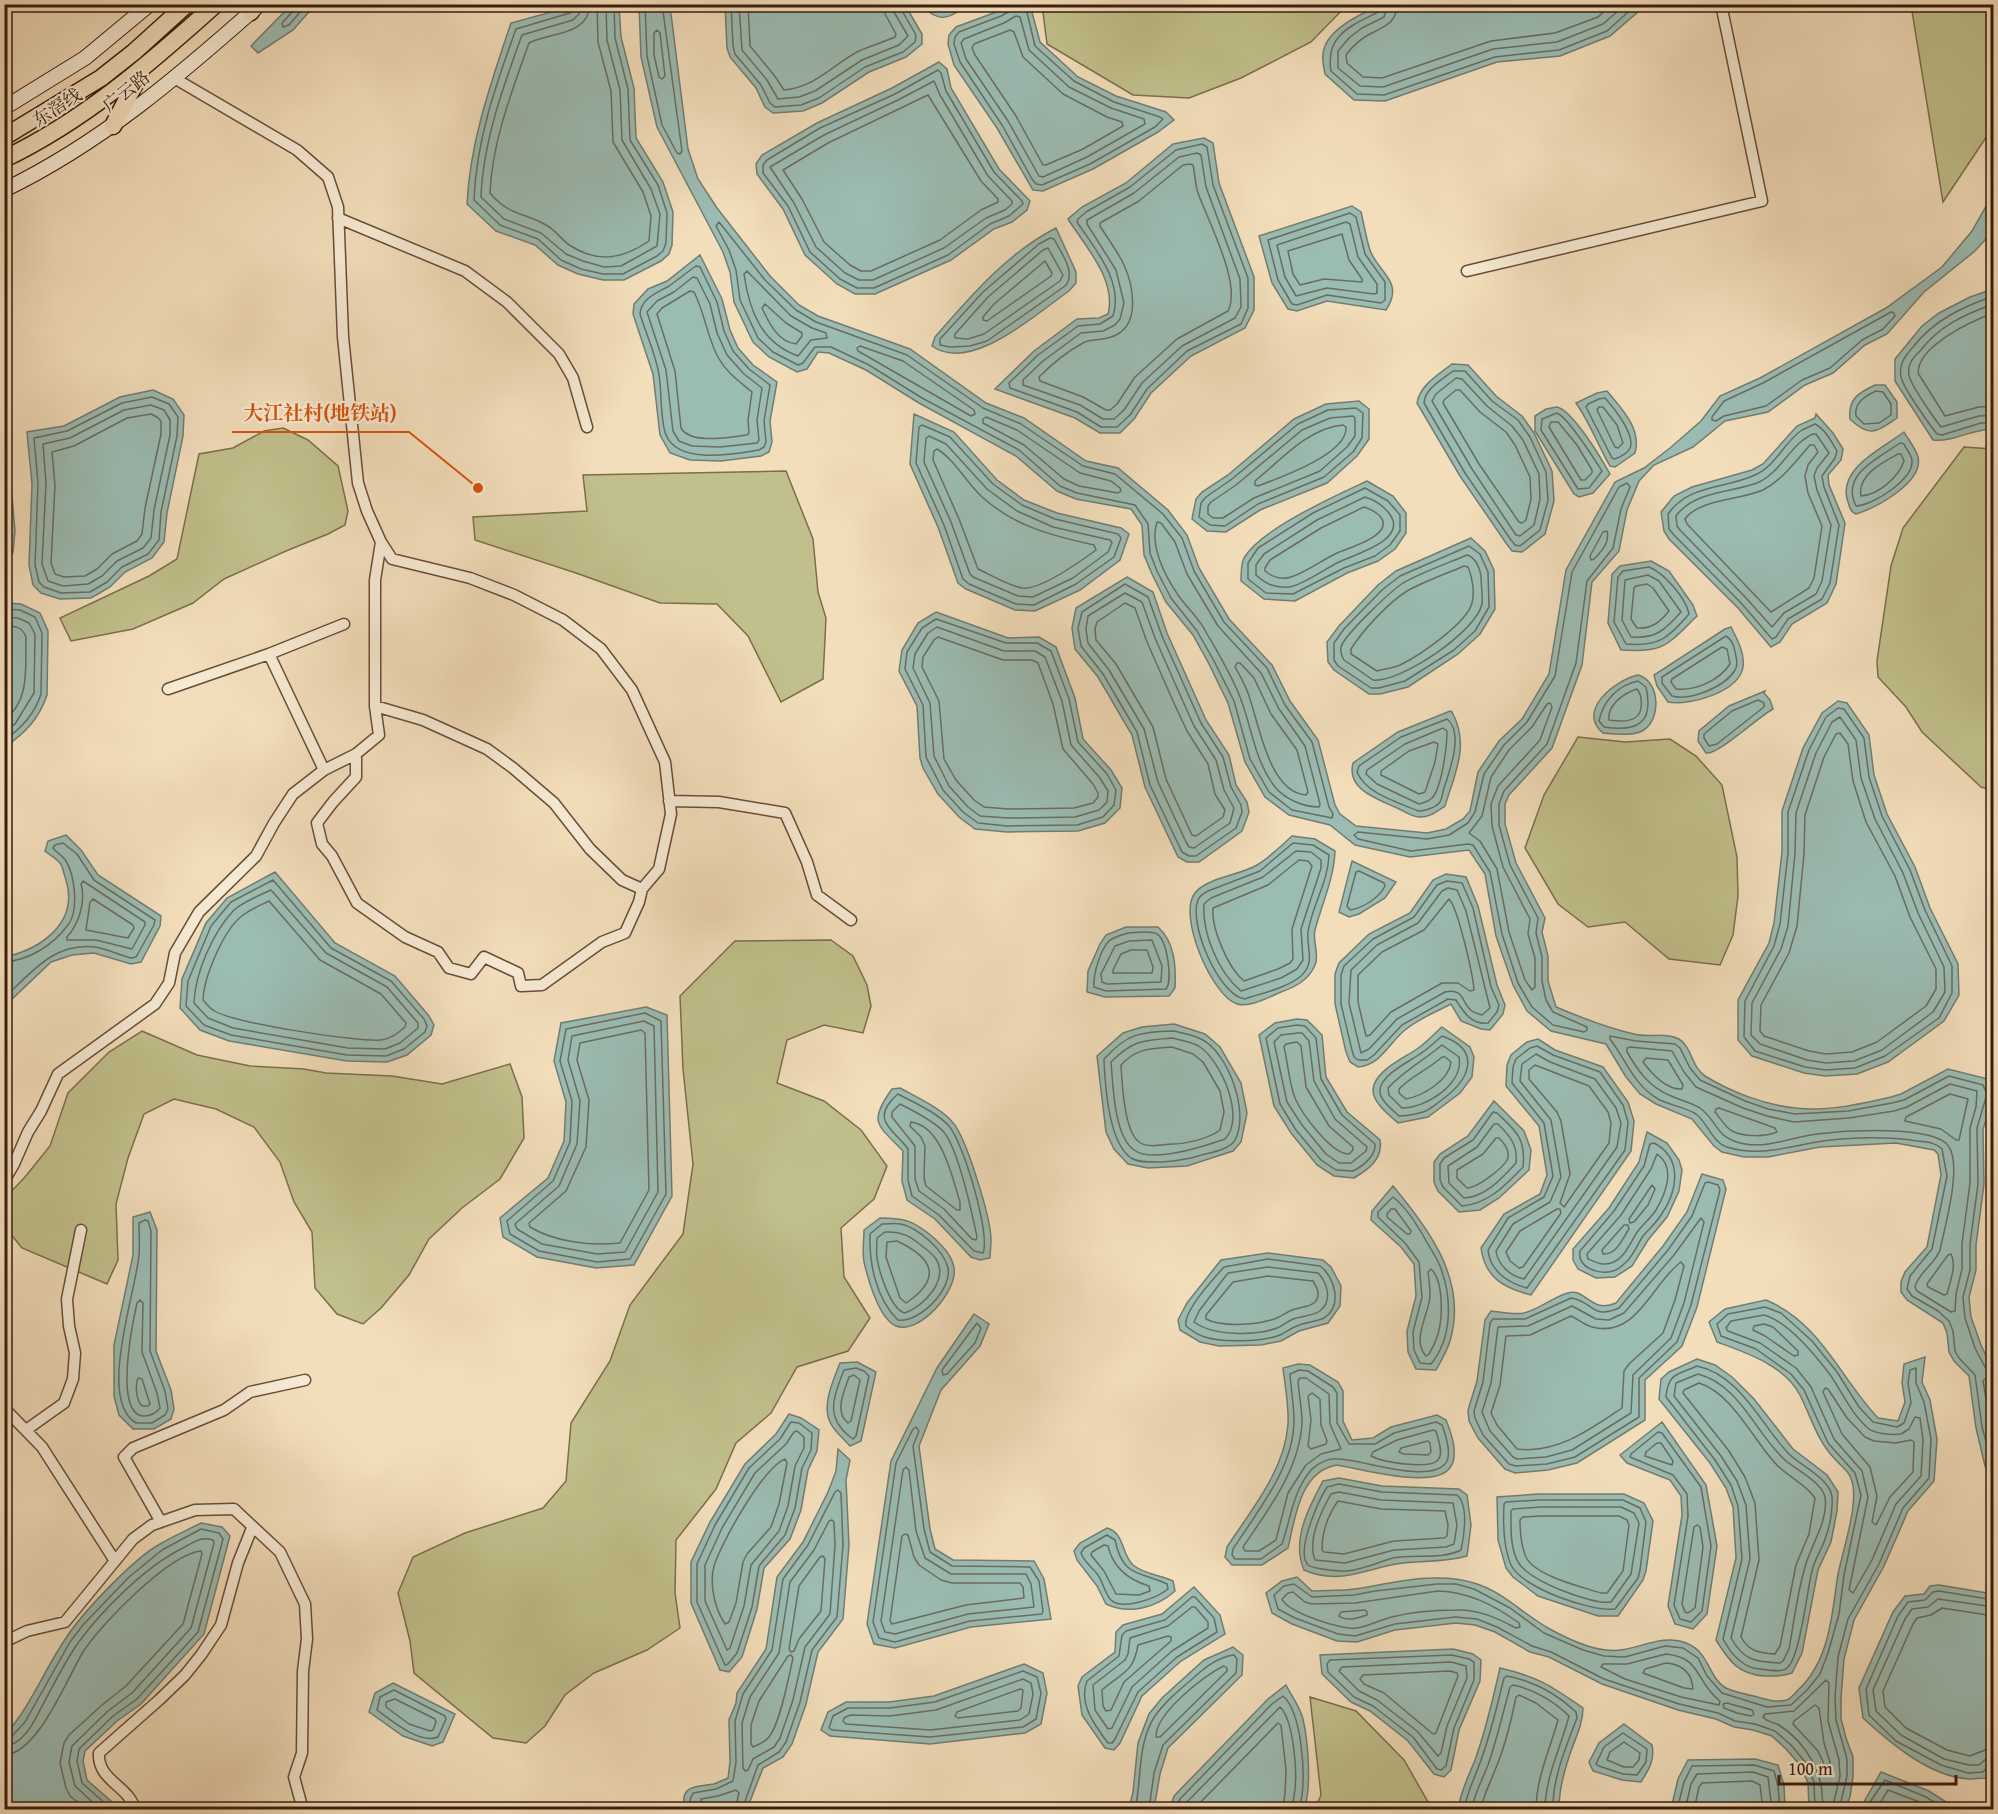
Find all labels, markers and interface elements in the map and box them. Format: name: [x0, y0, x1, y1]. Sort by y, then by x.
street label: 广云路: [96, 64, 156, 118]
street label: 东滘线: [27, 81, 87, 133]
callout: 大江社村(地铁站): [232, 394, 409, 432]
text: 大江社村(地铁站): [243, 398, 397, 427]
scale bar: [1779, 1748, 1956, 1786]
text: 100 m: [1788, 1755, 1833, 1782]

